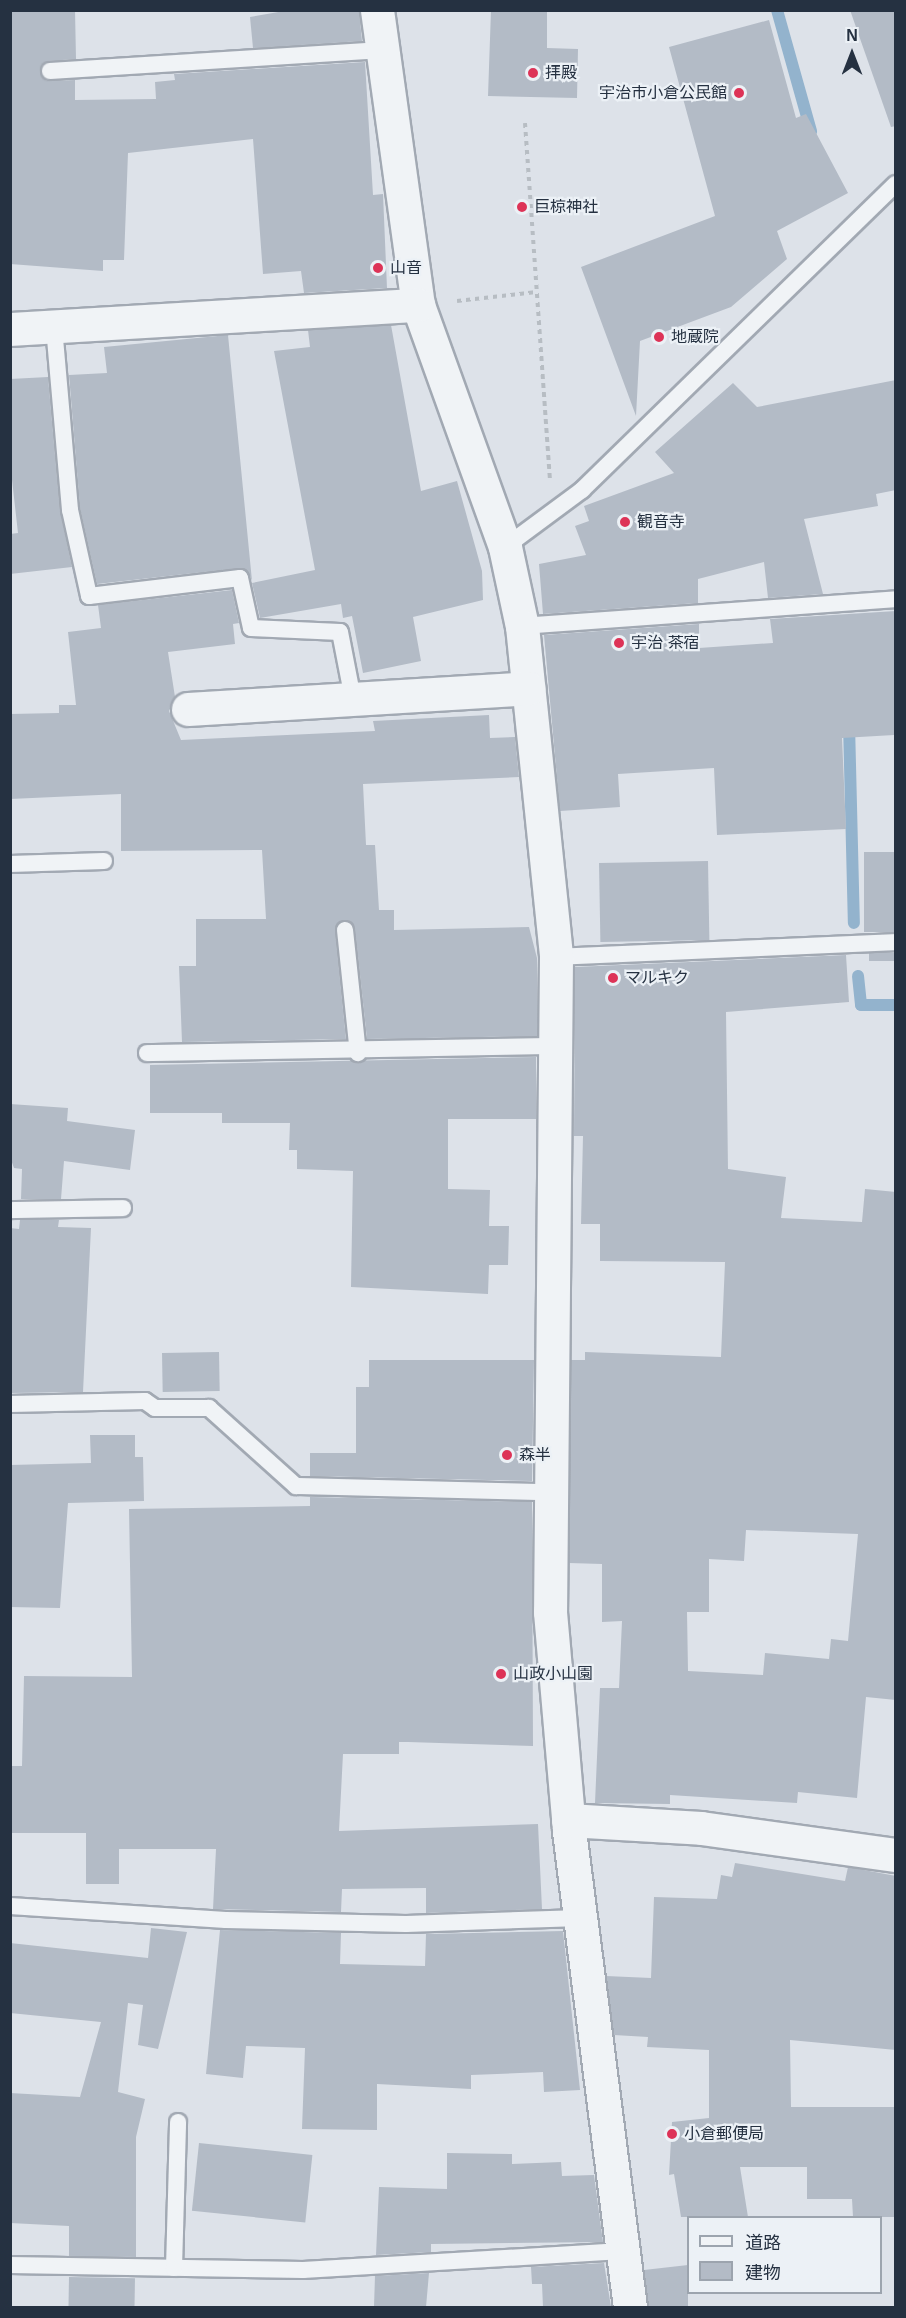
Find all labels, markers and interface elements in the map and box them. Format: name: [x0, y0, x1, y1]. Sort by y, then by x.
north arrow: [822, 24, 882, 84]
text: N: [846, 27, 858, 44]
place label: 拝殿: [545, 63, 577, 83]
marker: 拝殿: [526, 66, 540, 80]
place label: 宇治市小倉公民館: [599, 83, 727, 103]
marker: 宇治市小倉公民館: [732, 86, 746, 100]
place label: 巨椋神社: [534, 197, 598, 217]
marker: 巨椋神社: [515, 200, 529, 214]
place label: 山音: [390, 258, 422, 278]
marker: 山音: [371, 261, 385, 275]
place label: 地蔵院: [671, 327, 719, 347]
marker: 地蔵院: [652, 330, 666, 344]
place label: 観音寺: [637, 512, 685, 532]
marker: 観音寺: [618, 515, 632, 529]
place label: 宇治 茶宿: [631, 633, 699, 653]
marker: 宇治 茶宿: [612, 636, 626, 650]
place label: マルキク: [625, 968, 689, 988]
marker: マルキク: [606, 971, 620, 985]
place label: 森半: [519, 1445, 551, 1465]
marker: 森半: [500, 1448, 514, 1462]
place label: 山政小山園: [513, 1664, 593, 1684]
marker: 山政小山園: [494, 1667, 508, 1681]
place label: 小倉郵便局: [684, 2124, 764, 2144]
marker: 小倉郵便局: [665, 2127, 679, 2141]
legend: [687, 2216, 882, 2294]
text: 道路: [745, 2233, 781, 2253]
text: 建物: [745, 2263, 781, 2283]

